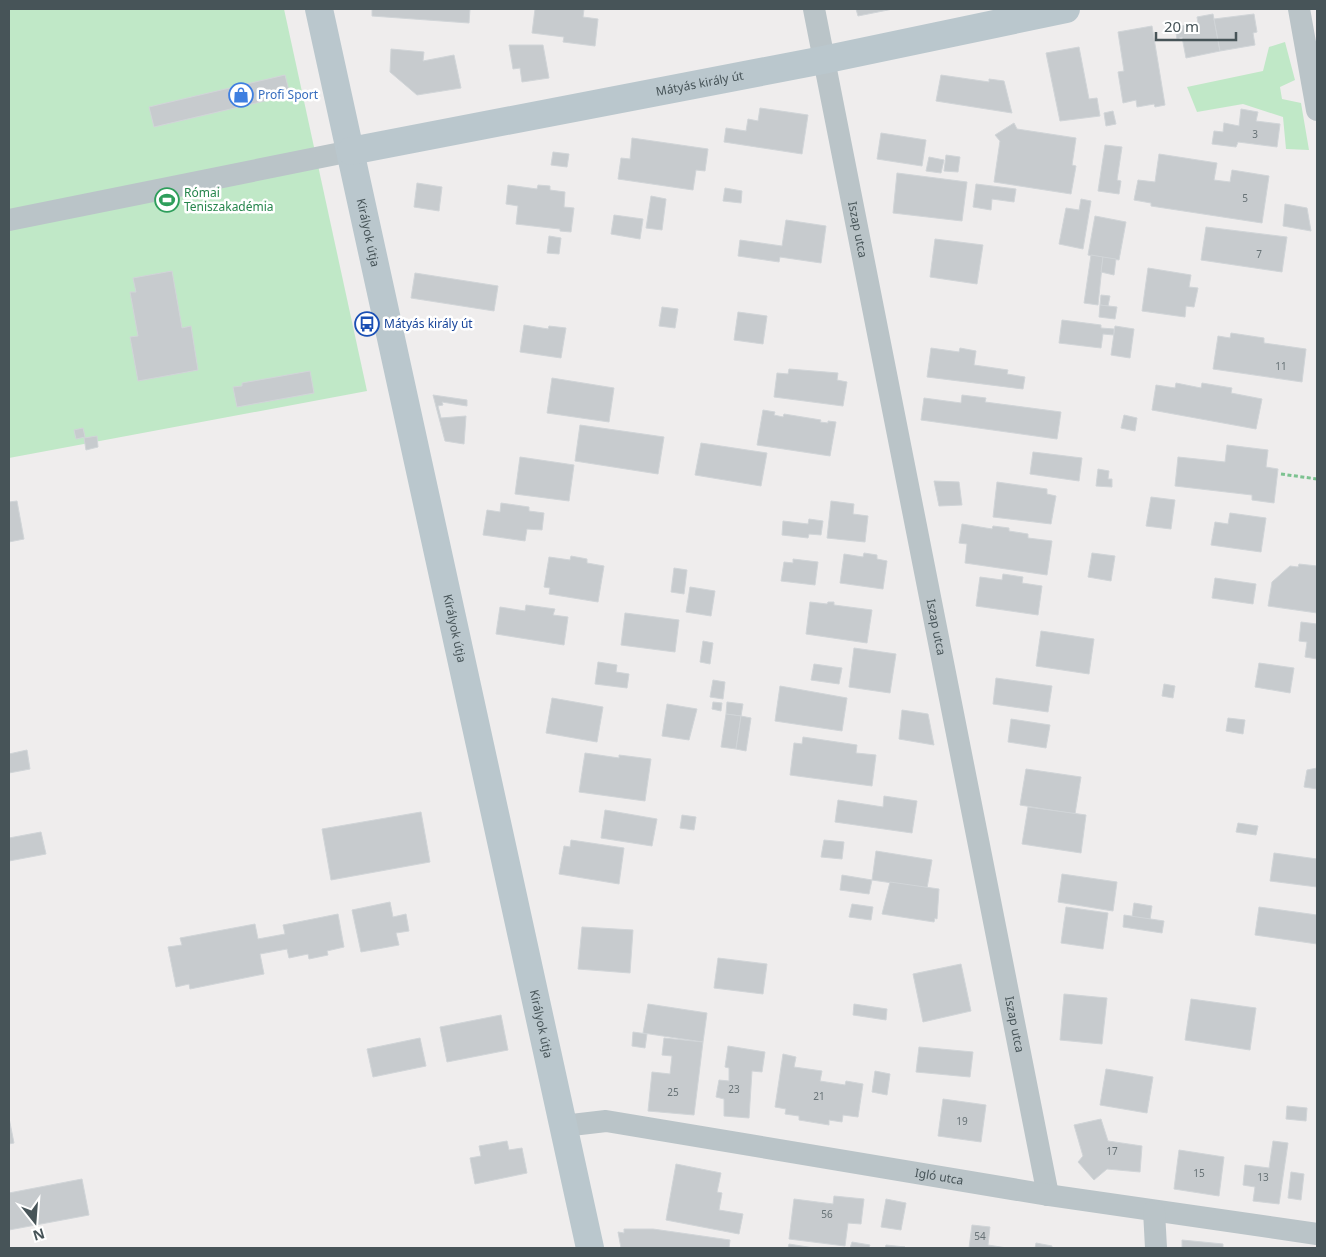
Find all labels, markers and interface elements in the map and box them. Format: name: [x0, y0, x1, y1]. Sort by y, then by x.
scale bar: [1156, 10, 1236, 42]
text: 20 m: [1164, 16, 1199, 36]
street label: Mátyás király út: [654, 66, 745, 100]
shop icon: Profi Sport: [228, 82, 254, 108]
place label: Profi Sport: [258, 86, 319, 103]
house number: 3: [1252, 127, 1258, 141]
place label: Római Teniszakadémia: [184, 184, 274, 215]
sports icon: Római Teniszakadémia: [154, 187, 180, 213]
house number: 5: [1242, 191, 1248, 205]
street label: Királyok útja: [353, 197, 384, 268]
street label: Iszap utca: [844, 200, 872, 259]
house number: 7: [1256, 247, 1262, 261]
bus stop icon: Mátyás király út: [354, 311, 380, 337]
place label: Mátyás király út: [384, 315, 473, 332]
house number: 11: [1275, 359, 1287, 373]
street label: Királyok útja: [439, 592, 471, 664]
street label: Iszap utca: [923, 597, 950, 657]
street label: Királyok útja: [526, 988, 557, 1060]
street label: Iszap utca: [1001, 995, 1029, 1054]
house number: 23: [728, 1082, 740, 1096]
house number: 25: [667, 1085, 679, 1099]
house number: 21: [813, 1089, 825, 1103]
house number: 19: [956, 1114, 968, 1128]
house number: 17: [1106, 1144, 1118, 1158]
street label: Igló utca: [913, 1164, 965, 1189]
house number: 15: [1193, 1166, 1205, 1180]
house number: 13: [1257, 1170, 1269, 1184]
north arrow: [10, 1197, 60, 1247]
house number: 56: [821, 1207, 833, 1221]
text: N: [31, 1224, 47, 1246]
house number: 54: [974, 1229, 986, 1243]

